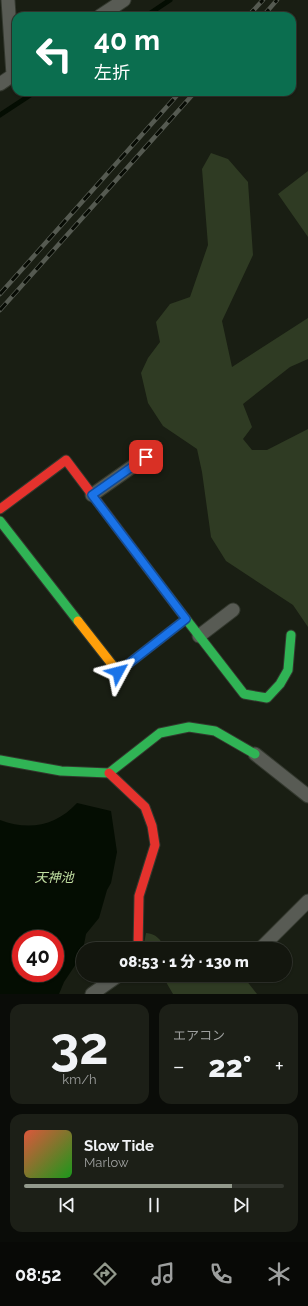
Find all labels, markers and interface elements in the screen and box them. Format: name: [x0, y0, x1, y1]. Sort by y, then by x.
text: 40 m: [94, 24, 160, 57]
icon: left: [28, 28, 80, 80]
text: 左折: [94, 62, 130, 83]
pin: [129, 440, 163, 474]
icon: arrive: [135, 446, 157, 468]
position arrow: [97, 651, 139, 693]
water label: 天神池: [34, 870, 75, 885]
speed limit sign: 40: [12, 930, 64, 982]
text: 08:53 · 1 分 · 130 m: [119, 953, 249, 971]
text: 32: [50, 1015, 109, 1076]
text: エアコン: [173, 1028, 225, 1043]
text: 22°: [208, 1049, 252, 1084]
text: −: [173, 1053, 185, 1079]
text: +: [275, 1053, 284, 1079]
text: km/h: [62, 1072, 97, 1087]
text: Slow Tide: [84, 1137, 154, 1155]
text: Marlow: [84, 1155, 129, 1170]
icon: previous: [56, 1194, 78, 1216]
icon: pause: [143, 1194, 165, 1216]
icon: next: [230, 1194, 252, 1216]
icon: directions: [91, 1260, 119, 1288]
icon: music: [149, 1260, 177, 1288]
icon: phone: [207, 1260, 235, 1288]
icon: climate: [265, 1260, 293, 1288]
text: 08:52: [15, 1264, 61, 1285]

